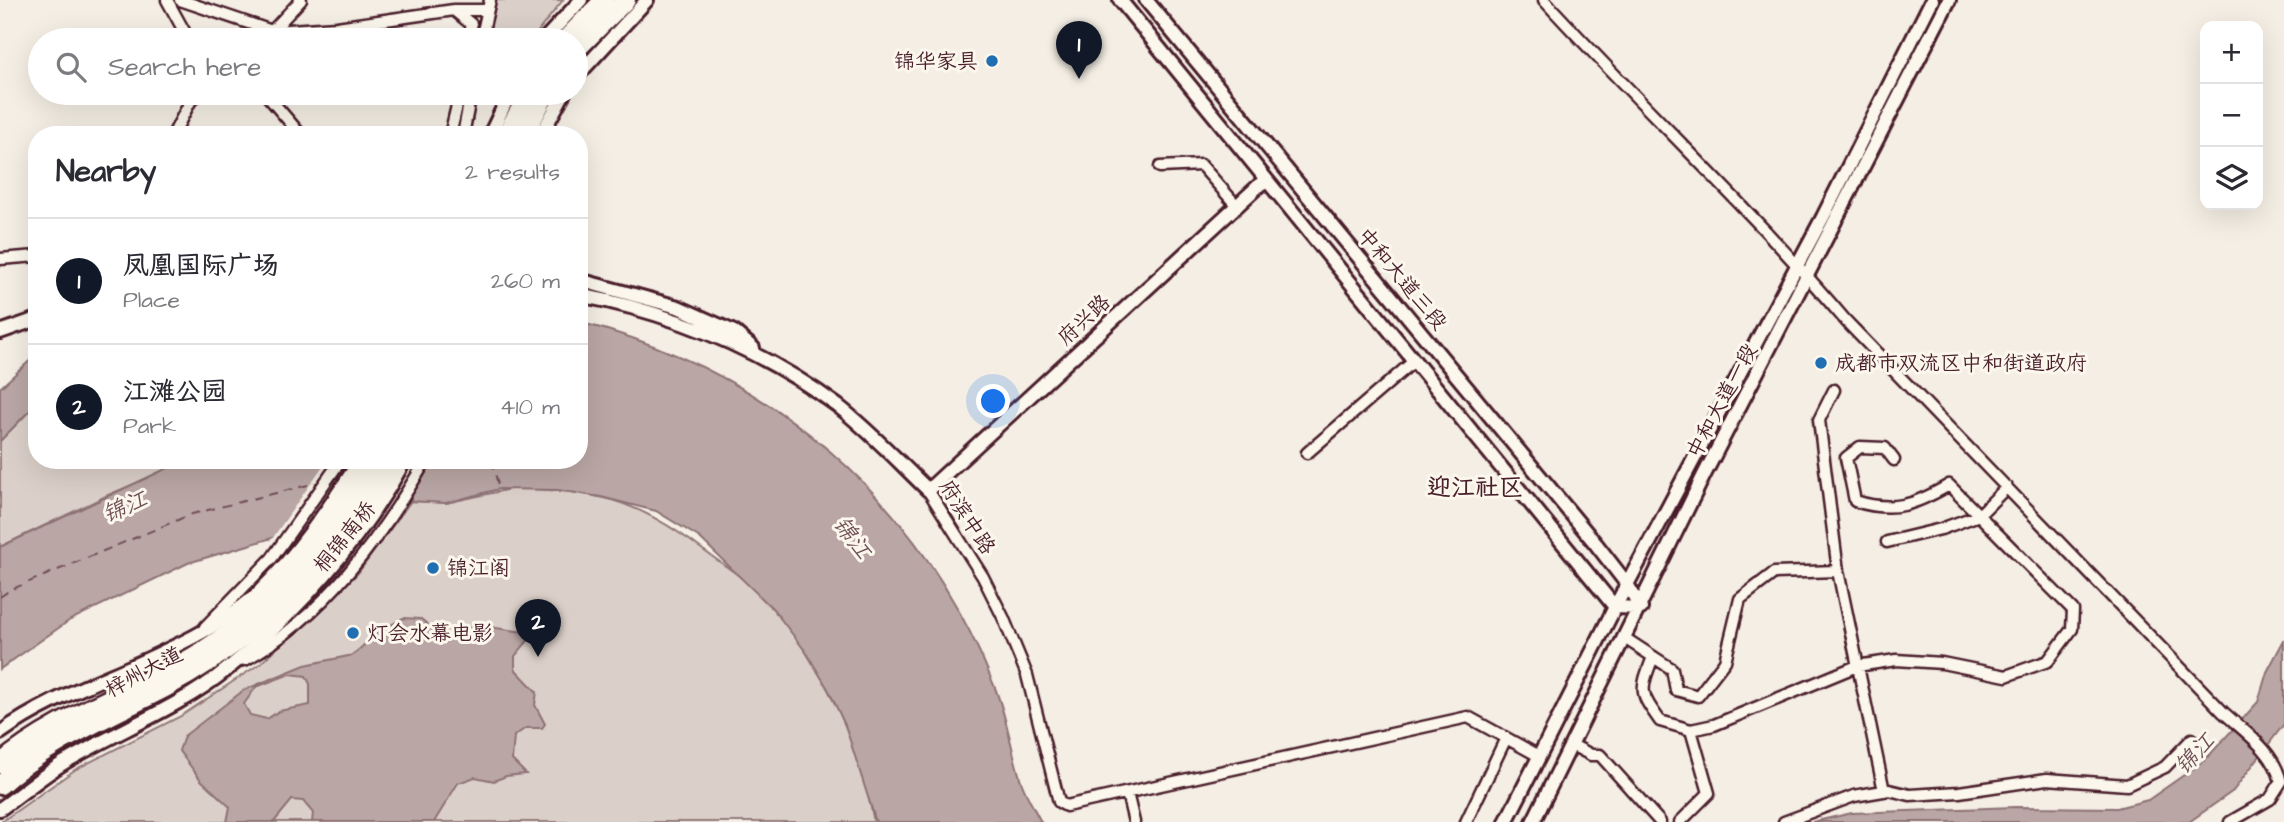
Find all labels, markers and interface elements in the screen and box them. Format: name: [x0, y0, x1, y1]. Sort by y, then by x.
pin: 1: [1056, 21, 1102, 79]
map controls: [2200, 21, 2263, 210]
button: +: [2200, 21, 2263, 84]
search box: [28, 28, 588, 105]
place label: 锦华家具: [894, 47, 978, 76]
icon: search: [52, 48, 90, 86]
text: Search here: [108, 49, 261, 85]
marker: 锦华家具: [984, 53, 1000, 69]
button: −: [2200, 84, 2263, 147]
button: layers: [2200, 147, 2263, 210]
text: Nearby: [56, 151, 156, 193]
text: 2 results: [465, 156, 560, 188]
street label: 中和大道三段: [1350, 221, 1454, 337]
text: 凤凰国际广场: [123, 248, 279, 284]
text: 1: [78, 265, 80, 297]
text: 260 m: [491, 265, 560, 297]
text: Place: [123, 284, 180, 316]
street label: 府兴路: [1051, 288, 1117, 352]
street label: 中和大道一段: [1680, 339, 1764, 463]
place label: 成都市双流区中和街道政府: [1835, 349, 2087, 378]
marker: 成都市双流区中和街道政府: [1813, 355, 1829, 371]
text: 江滩公园: [123, 374, 227, 410]
your location: [976, 384, 1010, 418]
text: 2: [72, 391, 86, 423]
text: 410 m: [500, 391, 560, 423]
text: Park: [123, 410, 176, 442]
district label: 迎江社区: [1427, 471, 1523, 505]
street label: 府滨中路: [932, 474, 1002, 560]
water label: 锦江: [97, 483, 153, 531]
street label: 桐锦南桥: [307, 495, 383, 579]
water label: 锦江: [825, 510, 879, 567]
place label: 锦江阁: [447, 554, 510, 583]
marker: 锦江阁: [425, 560, 441, 576]
pin: 2: [515, 599, 561, 657]
place label: 灯会水幕电影: [367, 619, 493, 648]
marker: 灯会水幕电影: [345, 625, 361, 641]
street label: 梓州大道: [100, 639, 188, 705]
water label: 锦江: [2168, 726, 2223, 782]

